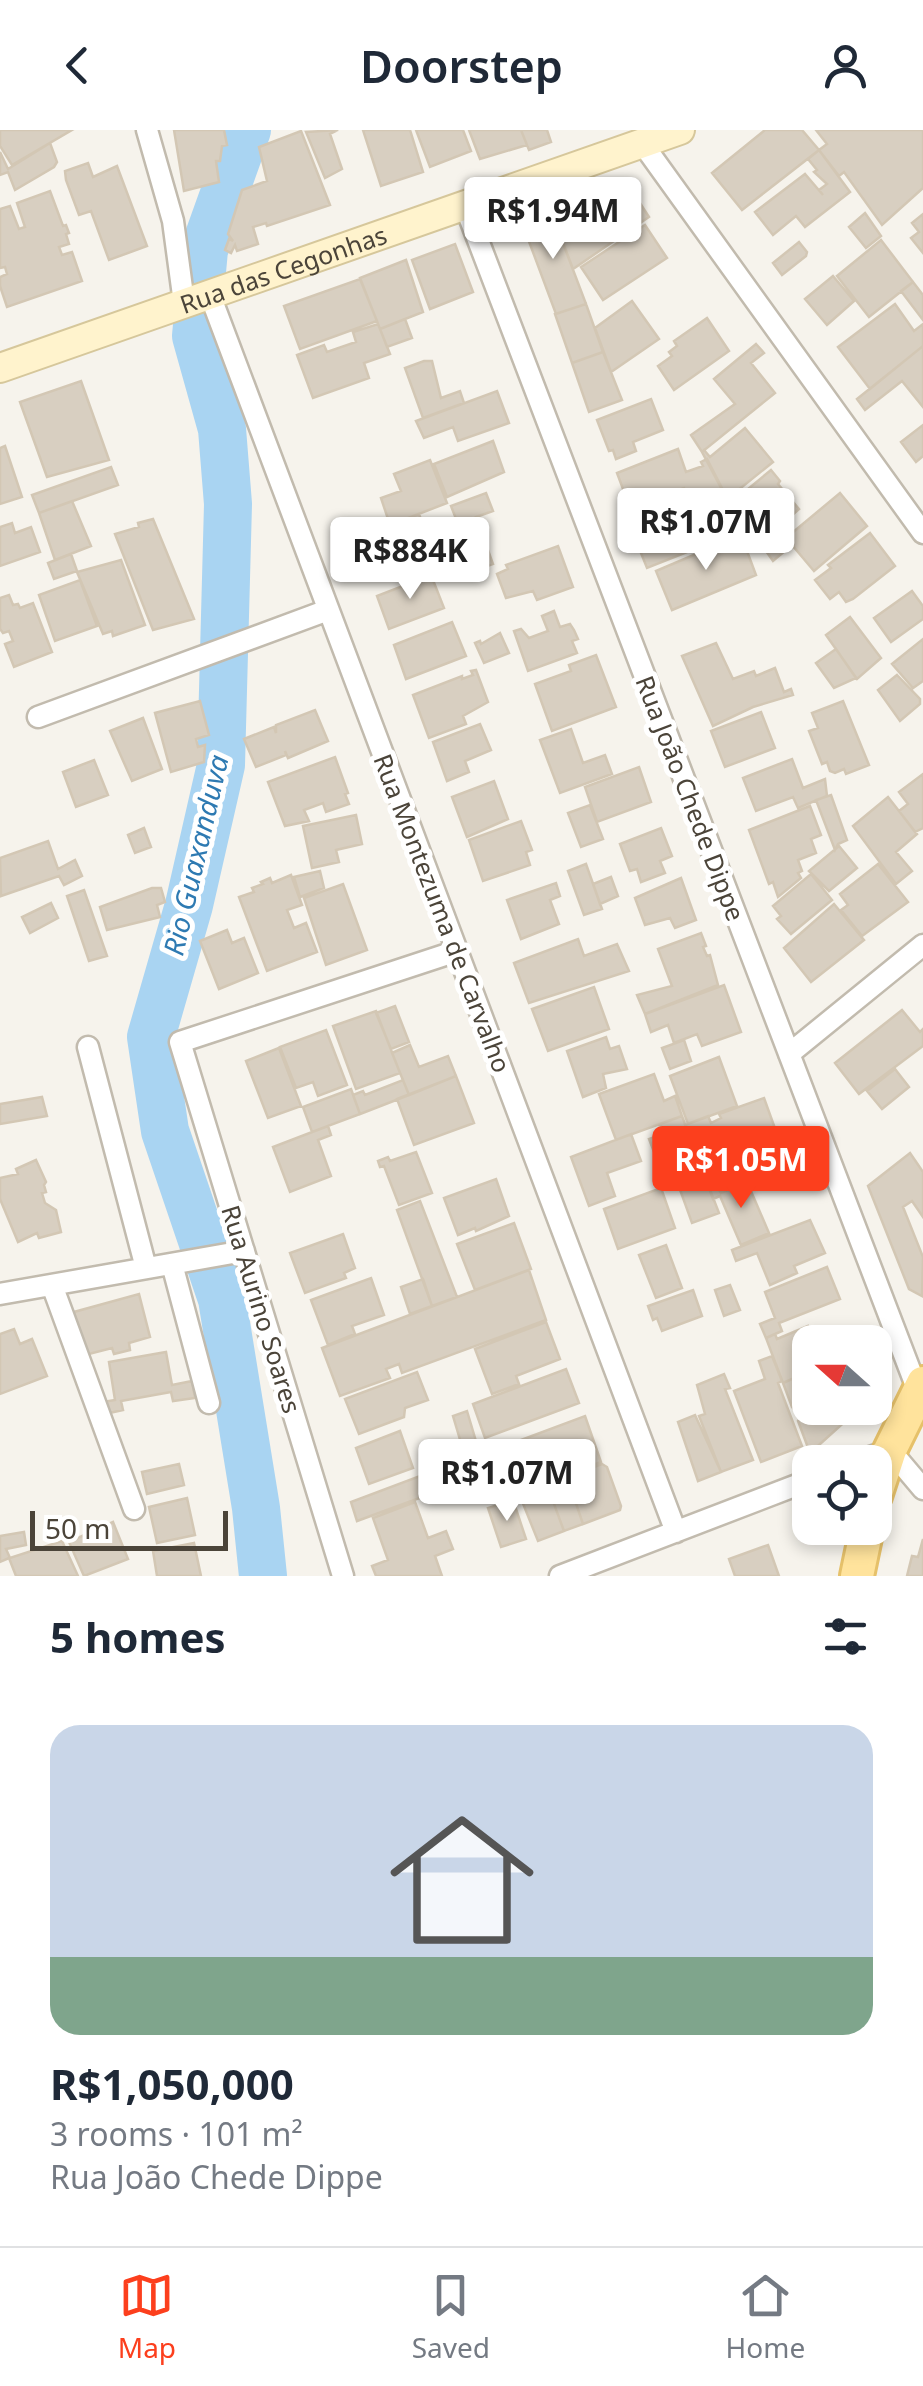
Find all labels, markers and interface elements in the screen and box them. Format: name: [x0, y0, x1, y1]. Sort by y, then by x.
text: Doorstep: [360, 35, 563, 96]
icon: back: [50, 38, 105, 93]
icon: person: [818, 38, 873, 93]
pin: R$1.94M: [461, 177, 645, 262]
text: R$1.94M: [486, 188, 620, 231]
street label: Rua das Cegonhas: [175, 217, 391, 321]
pin: R$1.07M: [614, 488, 798, 573]
text: R$1.07M: [639, 499, 773, 542]
pin: R$884K: [329, 517, 491, 602]
text: R$884K: [352, 528, 468, 571]
street label: Rua João Chede Dippe: [629, 671, 753, 925]
street label: Rua Montezuma de Carvalho: [366, 749, 520, 1077]
water label: Rio Guaxanduva: [153, 751, 237, 959]
pin: R$1.05M: [649, 1126, 833, 1211]
text: R$1.05M: [674, 1137, 808, 1180]
street label: Rua Aurino Soares: [214, 1201, 310, 1417]
north arrow: [792, 1325, 892, 1425]
map controls: [792, 1325, 892, 1545]
pin: R$1.07M: [415, 1439, 599, 1524]
button: locate: [792, 1445, 892, 1545]
text: R$1.07M: [440, 1450, 574, 1493]
scale bar: [30, 1506, 228, 1550]
text: 50 m: [45, 1509, 111, 1547]
text: 5 homes: [50, 1608, 226, 1665]
icon: filters: [818, 1609, 873, 1664]
icon: home: [372, 1790, 552, 1970]
text: R$1,050,000: [50, 2055, 294, 2112]
text: 3 rooms · 101 m²: [50, 2112, 303, 2155]
text: Rua João Chede Dippe: [50, 2155, 383, 2198]
tab: Map: [118, 2268, 176, 2366]
tab: Saved: [412, 2268, 490, 2366]
tab: Home: [726, 2268, 805, 2366]

